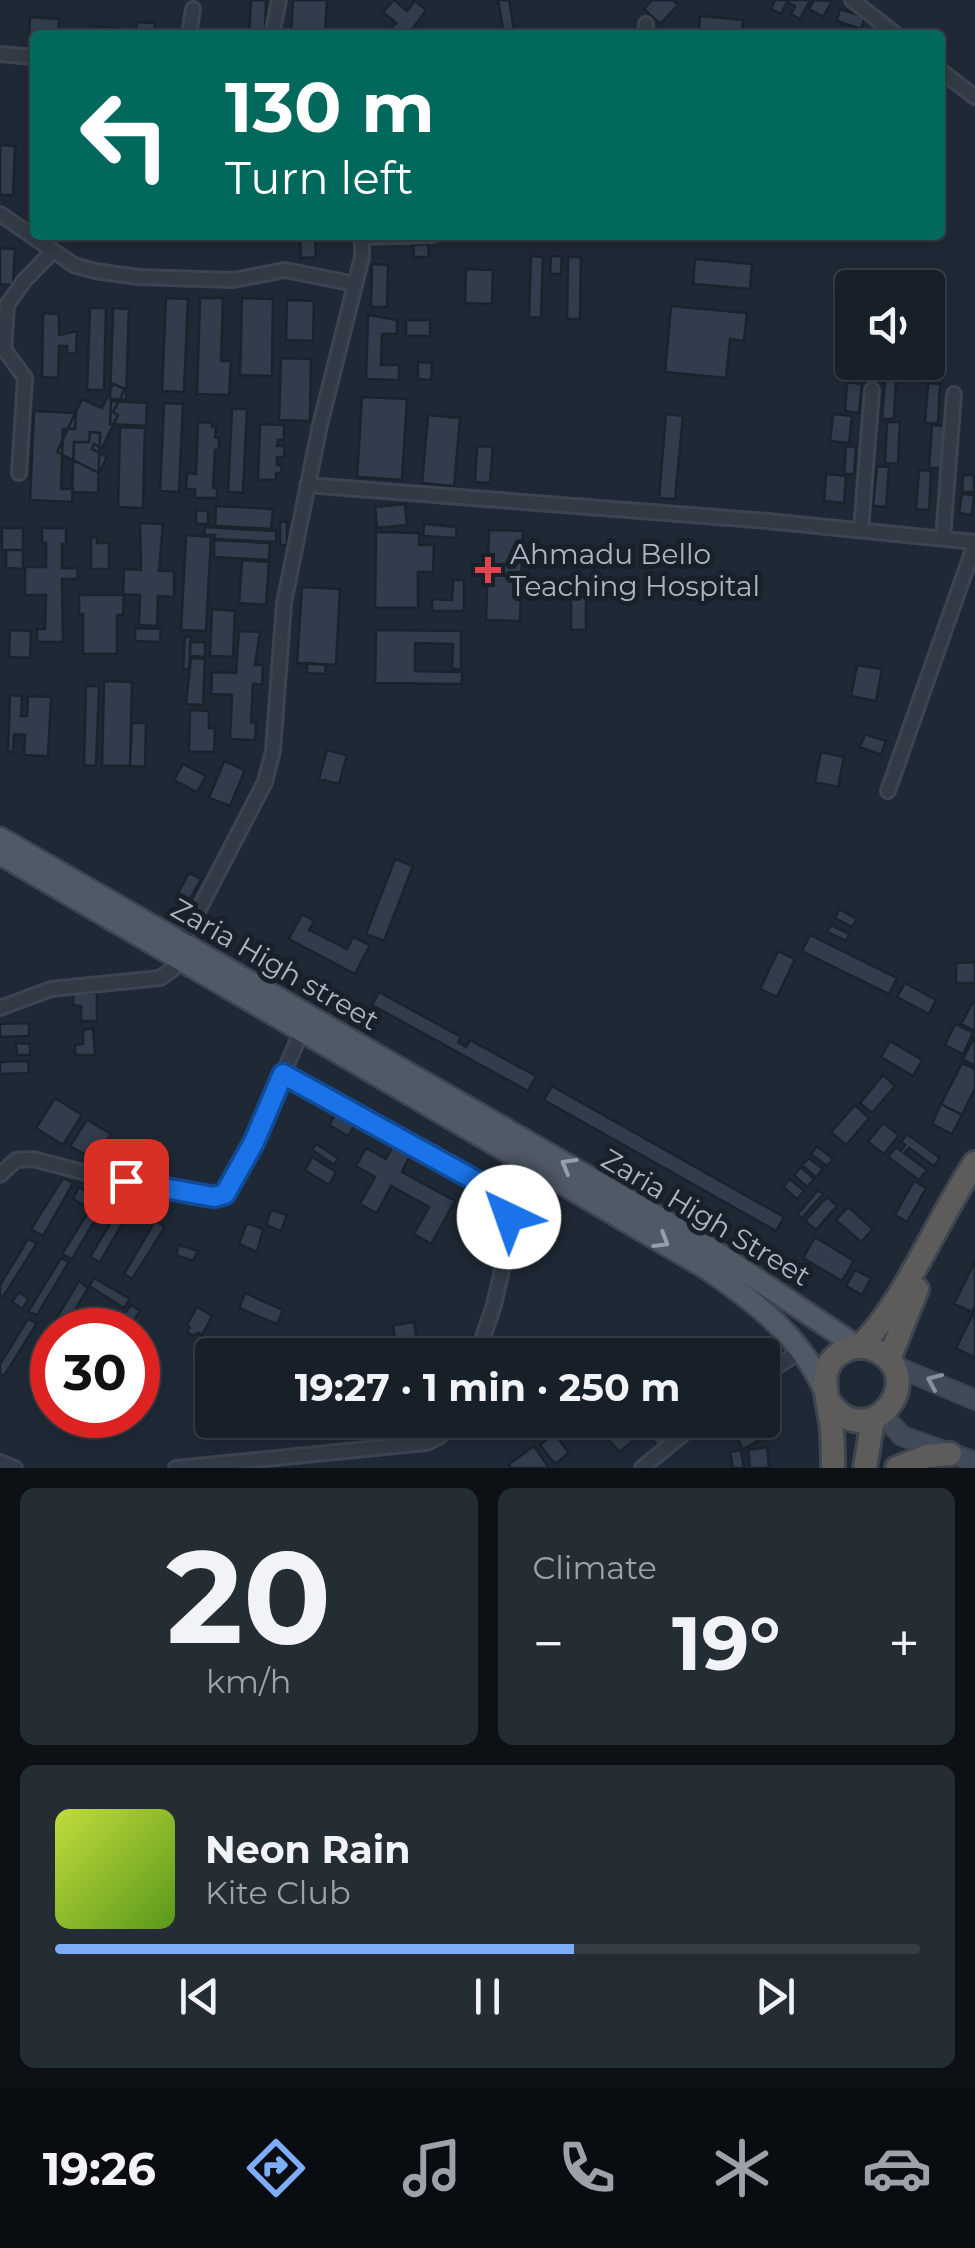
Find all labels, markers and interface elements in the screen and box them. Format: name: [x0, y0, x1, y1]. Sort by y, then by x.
text: 130 m: [225, 64, 435, 150]
icon: left: [60, 70, 190, 200]
text: Turn left: [225, 150, 413, 205]
map controls: [835, 270, 945, 380]
button: sound: [835, 270, 945, 380]
place label: Ahmadu Bello Teaching Hospital: [510, 537, 760, 603]
marker: Ahmadu Bello Teaching Hospital: [475, 557, 501, 583]
street label: Zaria High street: [165, 891, 385, 1037]
pin: [84, 1139, 169, 1224]
street label: Zaria High Street: [595, 1141, 817, 1293]
icon: arrive: [99, 1154, 154, 1209]
one-way arrow: [561, 1158, 579, 1178]
position arrow: [457, 1165, 561, 1269]
one-way arrow: [651, 1229, 669, 1248]
speed limit sign: 30: [30, 1308, 160, 1438]
text: 19:27 · 1 min · 250 m: [295, 1364, 680, 1411]
one-way arrow: [926, 1373, 944, 1393]
text: 20: [166, 1517, 331, 1676]
text: Climate: [533, 1548, 657, 1587]
text: 19°: [672, 1597, 781, 1689]
text: −: [533, 1610, 564, 1677]
text: +: [888, 1610, 920, 1677]
text: km/h: [206, 1662, 291, 1701]
text: Neon Rain: [205, 1826, 410, 1873]
text: Kite Club: [205, 1873, 351, 1912]
icon: previous: [172, 1969, 227, 2024]
icon: pause: [460, 1969, 515, 2024]
icon: next: [748, 1969, 803, 2024]
icon: directions: [241, 2133, 311, 2203]
icon: music: [397, 2133, 467, 2203]
icon: phone: [552, 2133, 622, 2203]
icon: climate: [707, 2133, 777, 2203]
icon: car: [862, 2133, 932, 2203]
text: 19:26: [43, 2141, 156, 2196]

